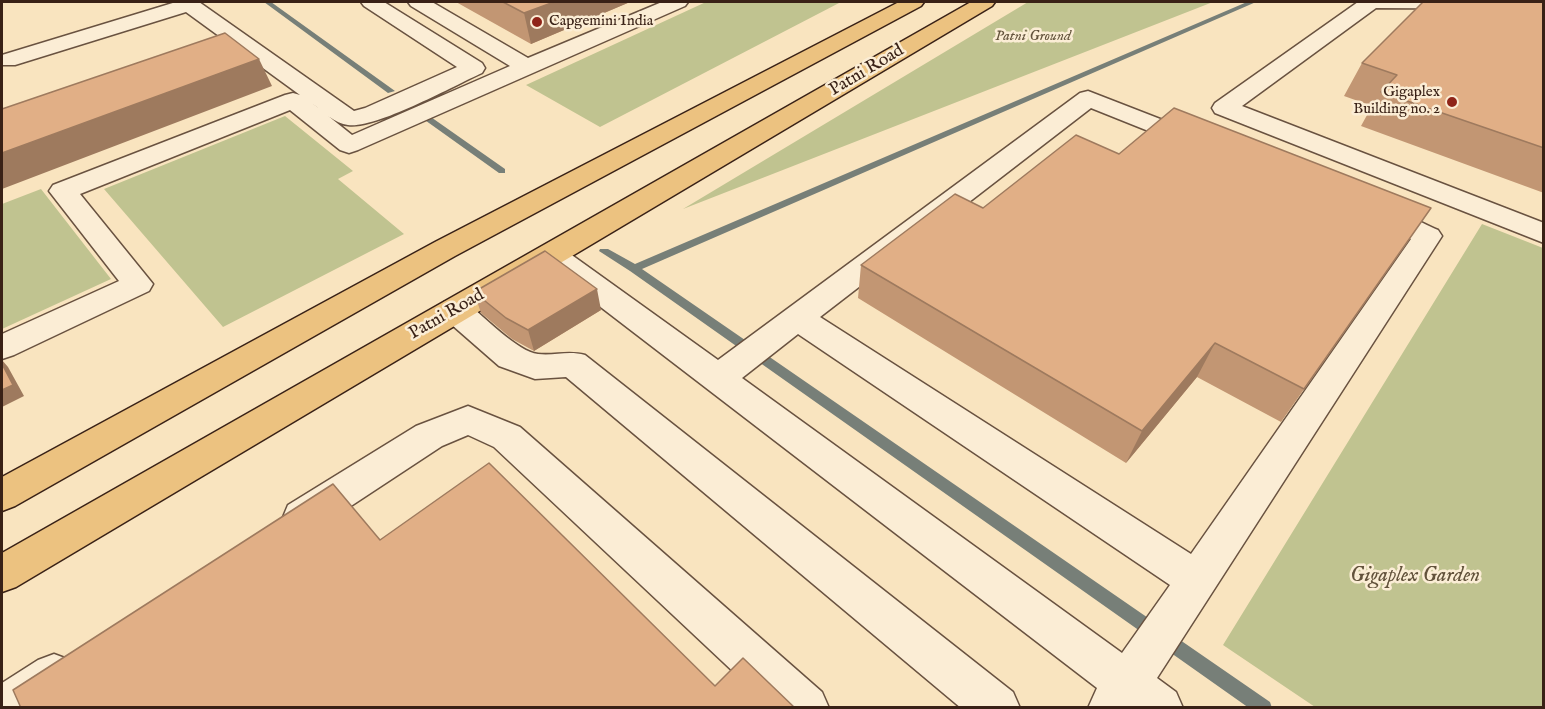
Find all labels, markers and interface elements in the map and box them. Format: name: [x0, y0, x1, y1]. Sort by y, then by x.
place label: Capgemini India: [549, 13, 653, 31]
marker: Capgemini India: [530, 15, 544, 29]
park label: Patni Ground: [995, 28, 1071, 46]
street label: Patni Road: [826, 40, 908, 102]
place label: Gigaplex Building no. 2: [1353, 84, 1440, 119]
marker: Gigaplex Building no. 2: [1445, 95, 1459, 109]
street label: Patni Road: [406, 285, 488, 345]
park label: Gigaplex Garden: [1350, 564, 1480, 590]

